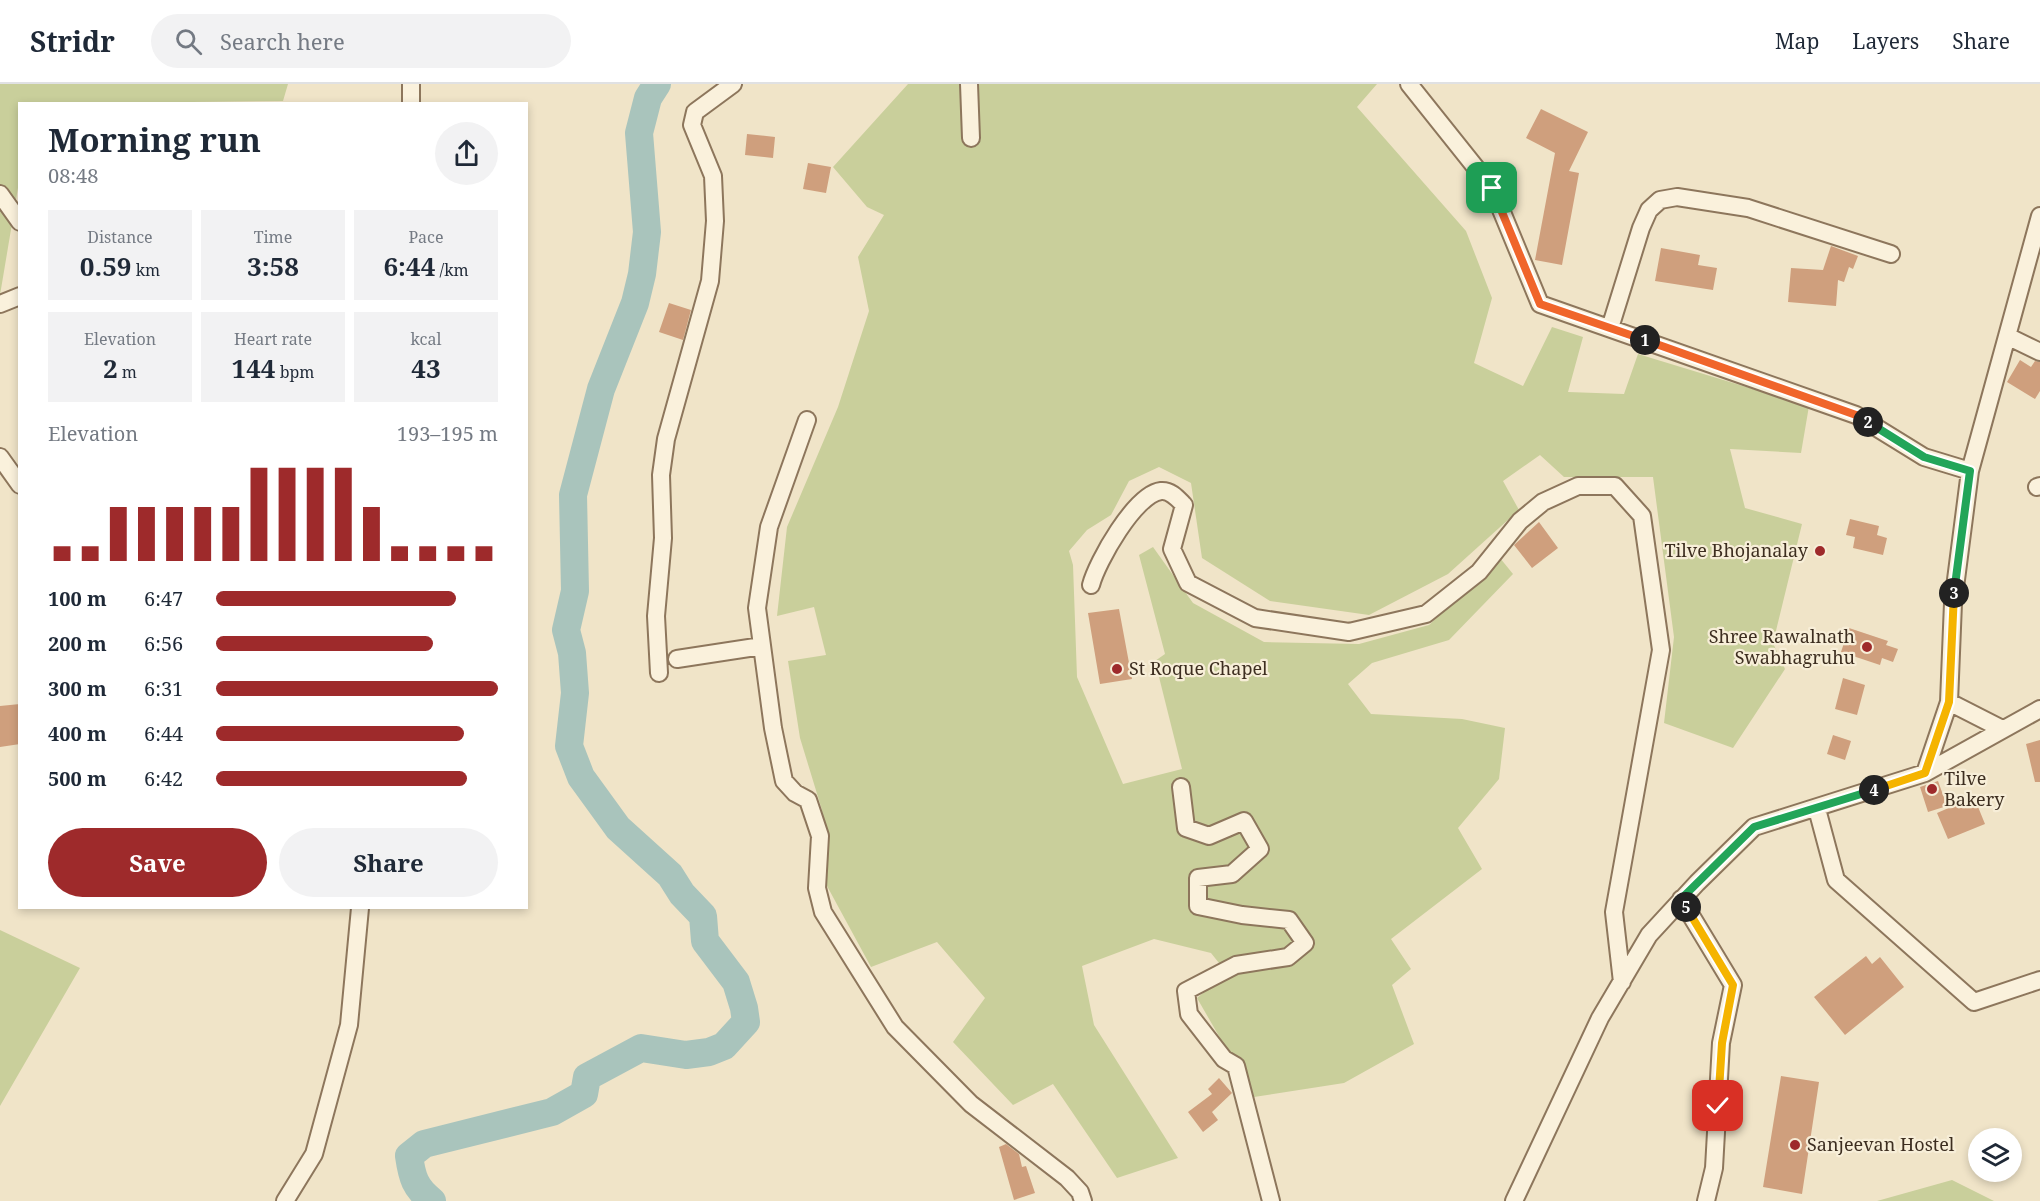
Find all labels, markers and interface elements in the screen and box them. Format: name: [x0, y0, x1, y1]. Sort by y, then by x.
search box: [151, 14, 571, 68]
text: Stridr: [30, 22, 115, 60]
icon: search: [172, 25, 205, 58]
text: Search here: [220, 26, 345, 56]
text: Map: [1775, 27, 1819, 55]
text: Layers: [1852, 27, 1919, 55]
text: Share: [1952, 27, 2010, 55]
text: Morning run: [48, 117, 261, 162]
button: share: [435, 122, 498, 185]
text: 08:48: [48, 162, 98, 189]
pin: [1466, 162, 1517, 213]
icon: arrive: [1475, 171, 1508, 204]
text: Distance: [87, 226, 153, 248]
text: Time: [254, 226, 292, 248]
text: Pace: [408, 226, 444, 248]
text: 0.59: [80, 248, 132, 284]
text: 3:58: [247, 248, 299, 284]
text: 6:44: [383, 248, 435, 284]
text: km: [132, 259, 160, 281]
text: /km: [435, 259, 469, 281]
pin: 1: [1630, 325, 1660, 355]
text: Elevation: [84, 328, 156, 350]
text: Heart rate: [234, 328, 312, 350]
text: kcal: [411, 328, 441, 350]
text: 1: [1640, 329, 1650, 351]
text: 2: [103, 350, 118, 386]
text: 144: [231, 350, 276, 386]
text: 43: [411, 350, 441, 386]
text: m: [118, 361, 137, 383]
text: bpm: [276, 361, 315, 383]
pin: 2: [1853, 407, 1883, 437]
text: 2: [1863, 411, 1873, 433]
text: Elevation: [48, 420, 138, 447]
text: 193–195 m: [397, 420, 498, 447]
place label: Tilve Bhojanalay: [1665, 538, 1809, 562]
marker: Tilve Bhojanalay: [1813, 544, 1827, 558]
pin: 3: [1939, 578, 1969, 608]
text: 3: [1949, 582, 1959, 604]
text: 100 m: [48, 585, 107, 612]
text: 6:47: [144, 585, 183, 612]
place label: Shree Rawalnath Swabhagruhu: [1709, 624, 1856, 669]
text: 200 m: [48, 630, 107, 657]
text: 6:56: [144, 630, 183, 657]
marker: Shree Rawalnath Swabhagruhu: [1860, 640, 1874, 654]
place label: St Roque Chapel: [1129, 656, 1268, 680]
marker: St Roque Chapel: [1110, 662, 1124, 676]
text: 300 m: [48, 675, 107, 702]
text: 6:31: [144, 675, 183, 702]
text: 400 m: [48, 720, 107, 747]
text: 6:44: [144, 720, 183, 747]
text: 500 m: [48, 765, 107, 792]
text: 6:42: [144, 765, 183, 792]
place label: Tilve Bakery: [1944, 766, 2005, 811]
pin: 4: [1859, 775, 1889, 805]
text: 4: [1869, 779, 1879, 801]
marker: Tilve Bakery: [1925, 782, 1939, 796]
button: Save: [48, 828, 267, 897]
button: Share: [279, 828, 498, 897]
pin: 5: [1671, 892, 1701, 922]
text: 5: [1681, 896, 1691, 918]
pin: [1692, 1080, 1743, 1131]
icon: check: [1701, 1089, 1734, 1122]
map controls: [1968, 1128, 2022, 1182]
button: layers: [1968, 1128, 2022, 1182]
place label: Sanjeevan Hostel: [1807, 1132, 1955, 1156]
marker: Sanjeevan Hostel: [1788, 1138, 1802, 1152]

